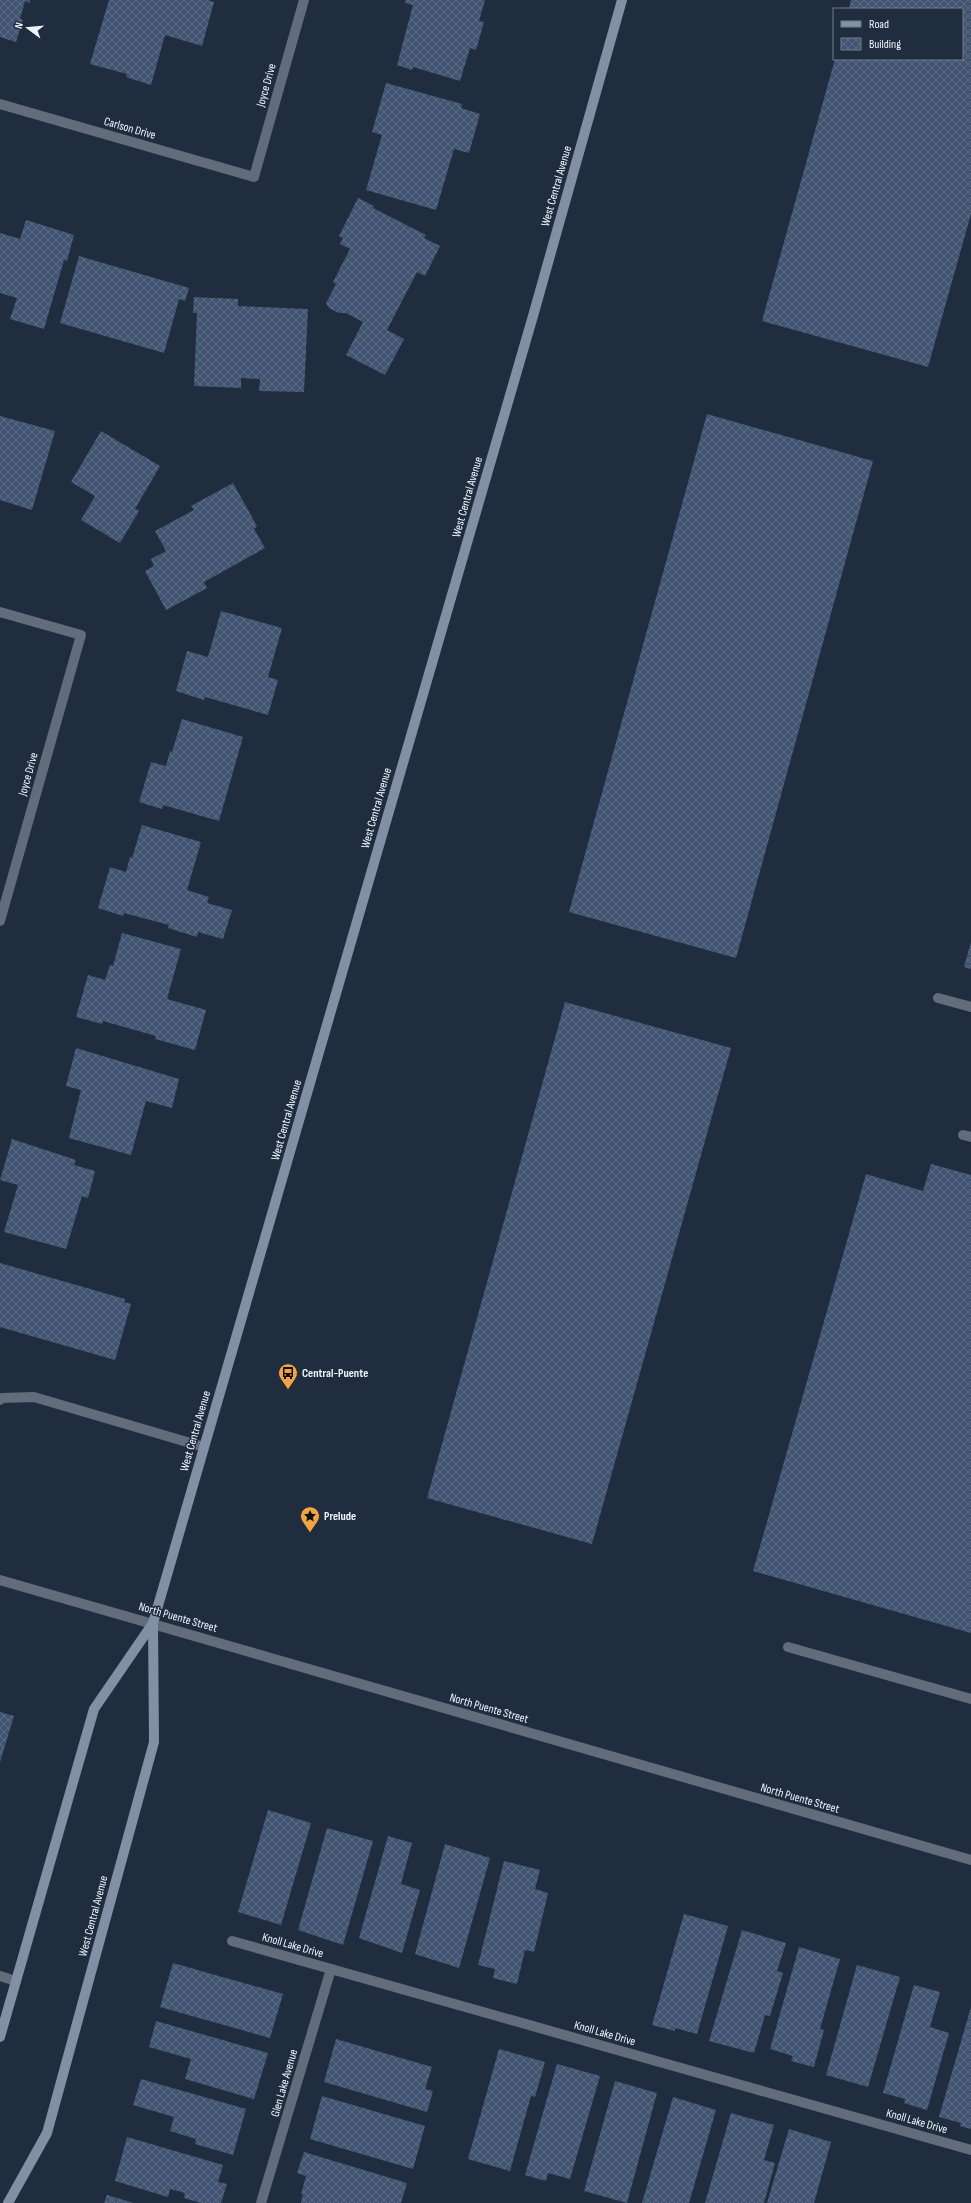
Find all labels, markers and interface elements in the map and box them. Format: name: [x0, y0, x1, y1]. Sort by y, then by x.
north arrow: [8, 8, 48, 48]
legend: [833, 8, 963, 60]
text: Road: [869, 17, 889, 32]
text: N: [12, 21, 26, 30]
text: Building: [869, 37, 901, 52]
street label: Joyce Drive: [253, 62, 280, 109]
street label: Carlson Drive: [102, 114, 158, 143]
street label: West Central Avenue: [538, 144, 575, 228]
street label: West Central Avenue: [449, 455, 486, 539]
street label: Joyce Drive: [15, 751, 42, 798]
street label: West Central Avenue: [358, 766, 395, 850]
street label: West Central Avenue: [268, 1078, 305, 1162]
bus stop icon: Central-Puente: [277, 1362, 299, 1390]
place label: Central-Puente: [302, 1366, 368, 1381]
street label: West Central Avenue: [177, 1389, 214, 1473]
place icon: Prelude: [299, 1505, 321, 1533]
place label: Prelude: [324, 1509, 356, 1524]
street label: North Puente Street: [137, 1599, 219, 1636]
street label: North Puente Street: [448, 1690, 530, 1727]
street label: North Puente Street: [759, 1780, 841, 1817]
street label: West Central Avenue: [75, 1874, 112, 1958]
street label: Knoll Lake Drive: [261, 1930, 325, 1961]
street label: Knoll Lake Drive: [573, 2018, 637, 2049]
street label: Glen Lake Avenue: [268, 2047, 301, 2119]
street label: Knoll Lake Drive: [885, 2106, 949, 2137]

